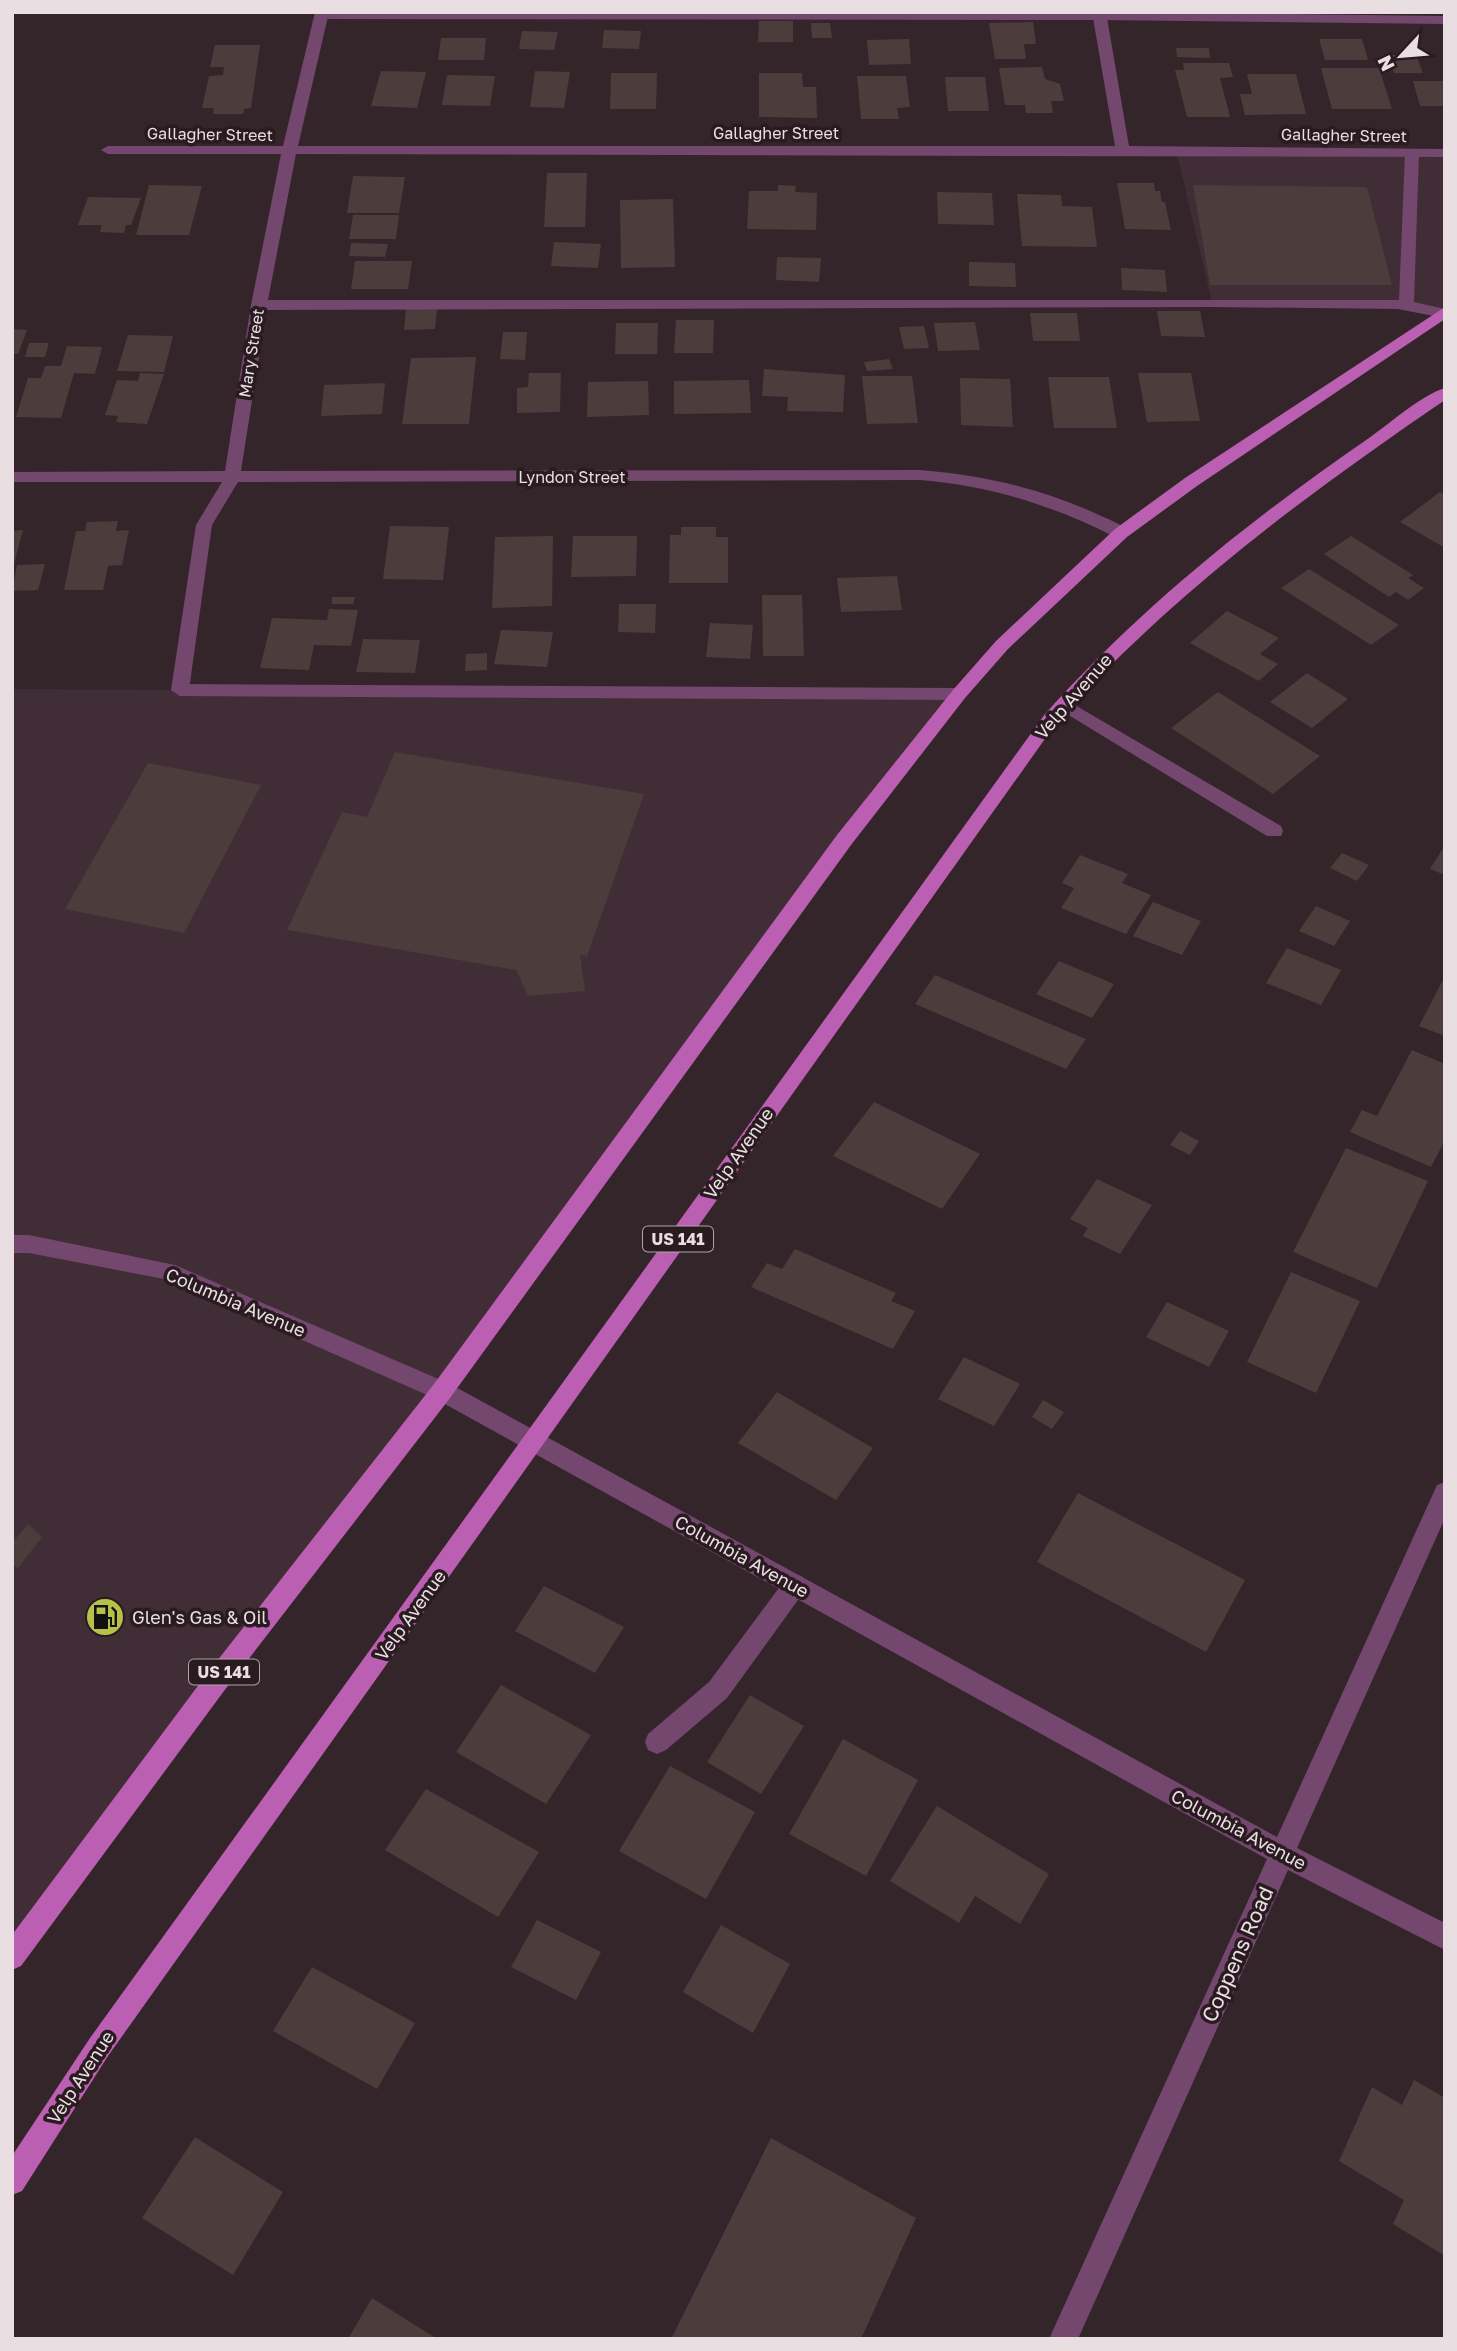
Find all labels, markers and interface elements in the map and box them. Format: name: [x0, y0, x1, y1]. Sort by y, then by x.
north arrow: [1366, 21, 1436, 91]
text: N: [1372, 52, 1399, 75]
street label: Gallagher Street: [147, 123, 273, 145]
street label: Gallagher Street: [713, 123, 839, 143]
street label: Gallagher Street: [1281, 124, 1407, 146]
street label: Mary Street: [234, 307, 268, 399]
street label: Lyndon Street: [518, 467, 626, 487]
street label: Velp Avenue: [1030, 649, 1116, 743]
street label: Velp Avenue: [699, 1103, 777, 1203]
road number: US 141: [643, 1226, 713, 1252]
street label: Columbia Avenue: [163, 1263, 309, 1341]
street label: Columbia Avenue: [671, 1510, 813, 1602]
street label: Velp Avenue: [370, 1566, 450, 1664]
fuel station icon: Glen's Gas & Oil: [84, 1596, 126, 1638]
place label: Glen's Gas & Oil: [132, 1606, 267, 1628]
road number: US 141: [189, 1660, 259, 1684]
street label: Columbia Avenue: [1168, 1784, 1310, 1874]
street label: Coppens Road: [1196, 1882, 1278, 2026]
street label: Velp Avenue: [42, 2026, 118, 2128]

